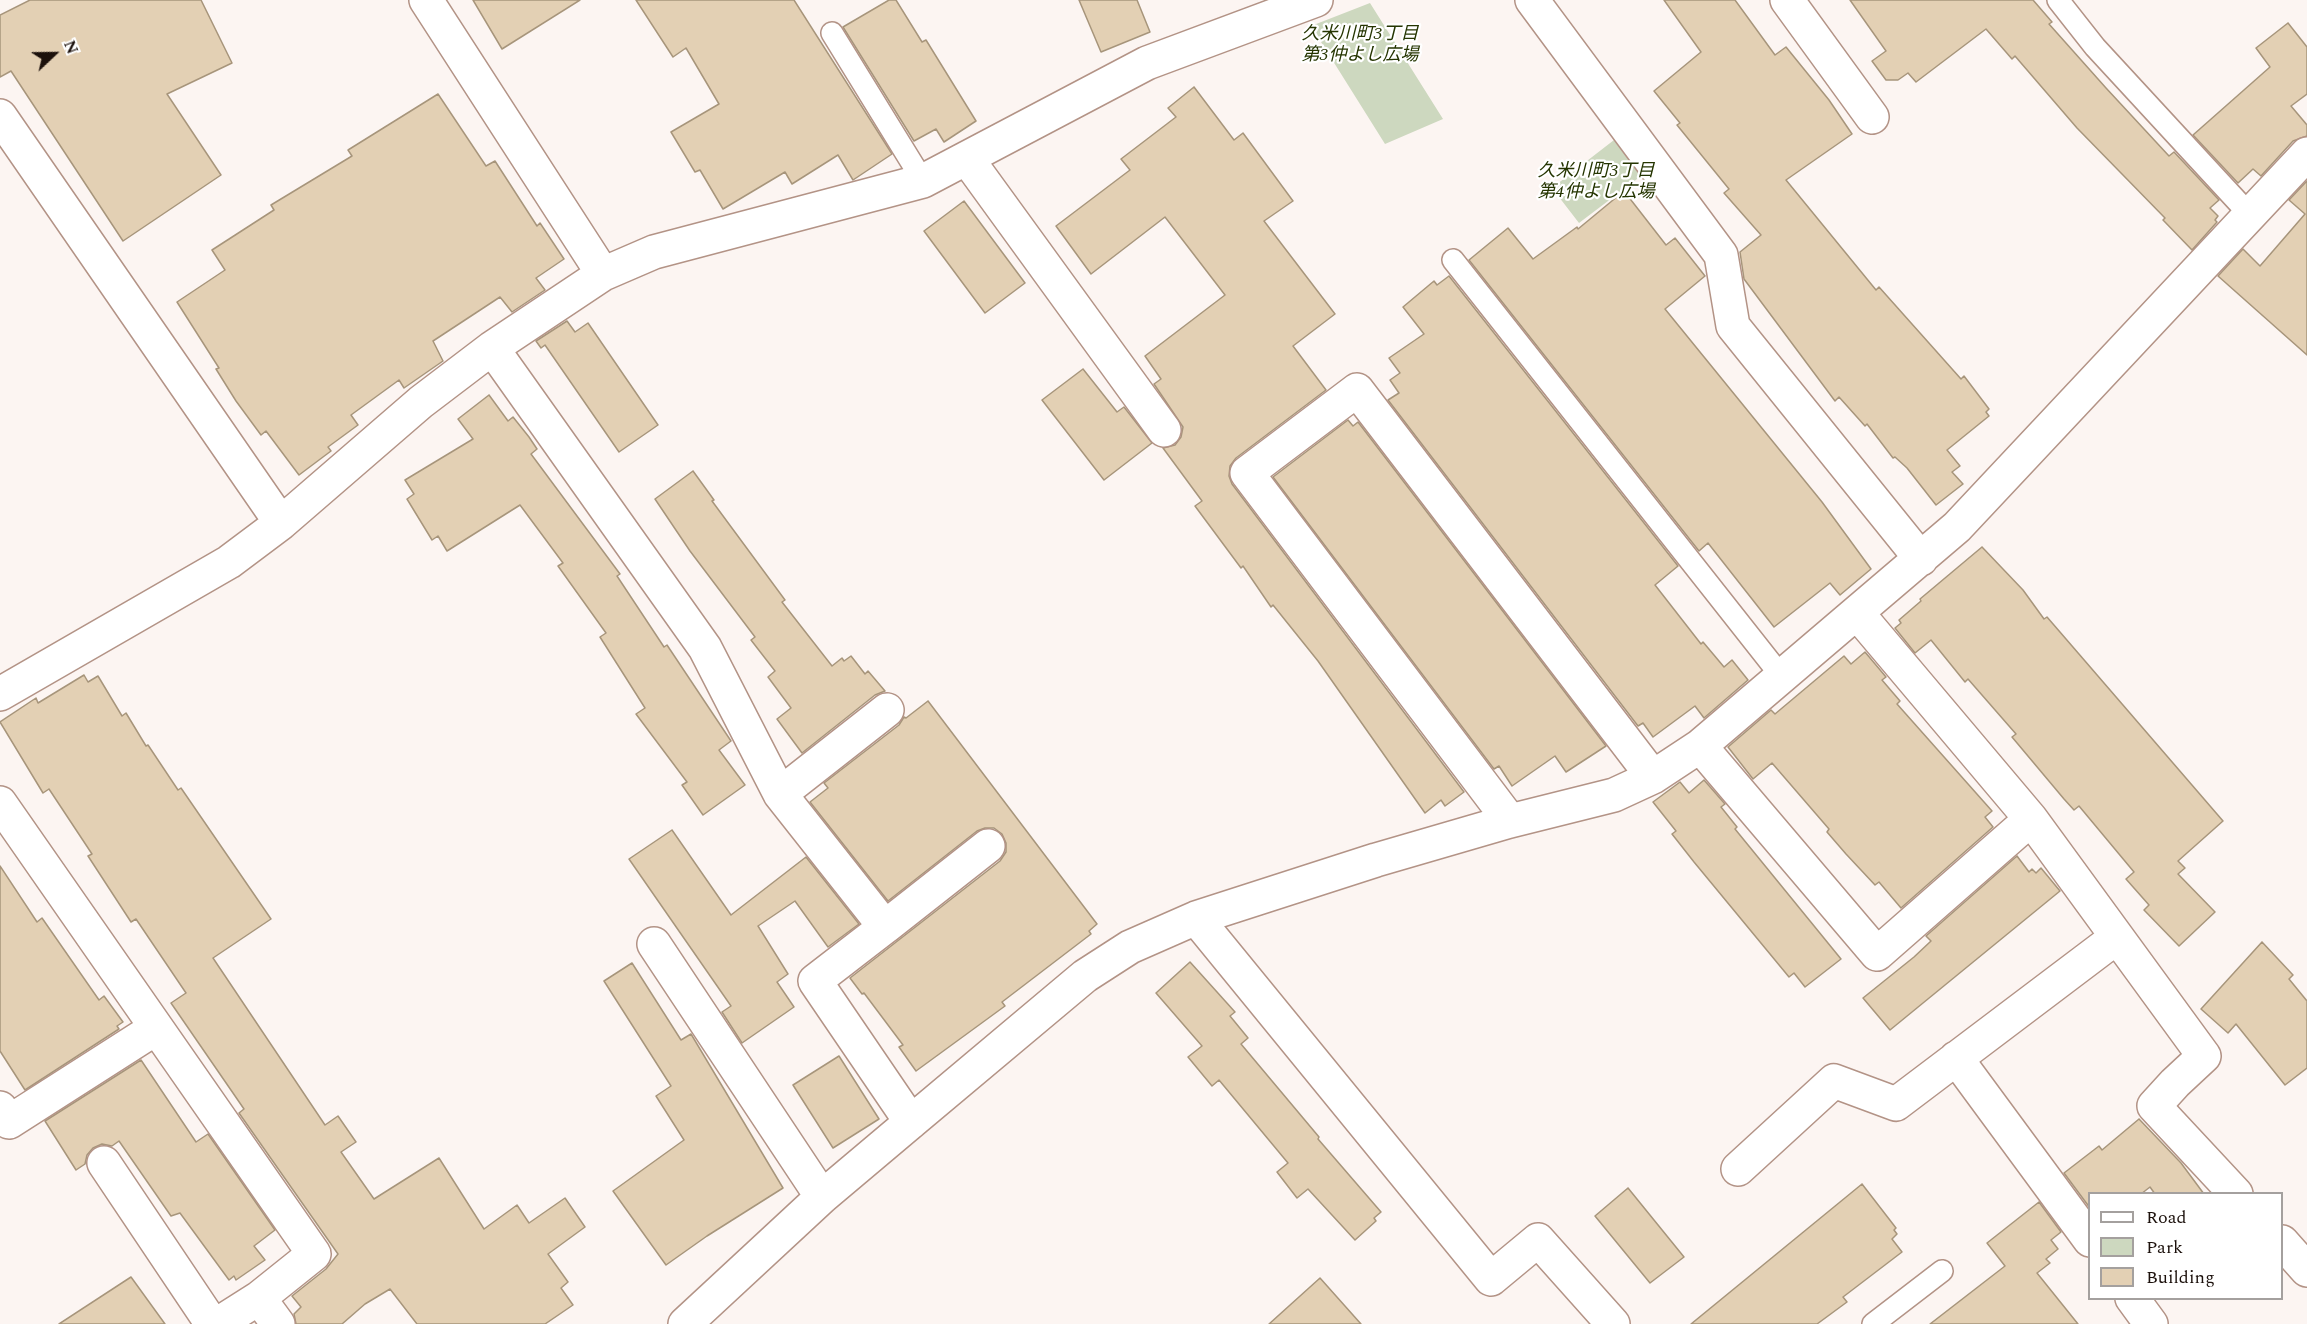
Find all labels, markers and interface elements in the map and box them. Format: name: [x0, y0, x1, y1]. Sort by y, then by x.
north arrow: [24, 24, 84, 84]
park label: 久米川町3丁目 第3仲よし広場: [1302, 24, 1418, 66]
text: N: [57, 37, 84, 58]
park label: 久米川町3丁目 第4仲よし広場: [1538, 161, 1654, 204]
legend: [2088, 1192, 2283, 1300]
text: Road: [2146, 1204, 2187, 1231]
text: Park: [2146, 1234, 2183, 1261]
text: Building: [2146, 1264, 2215, 1291]

